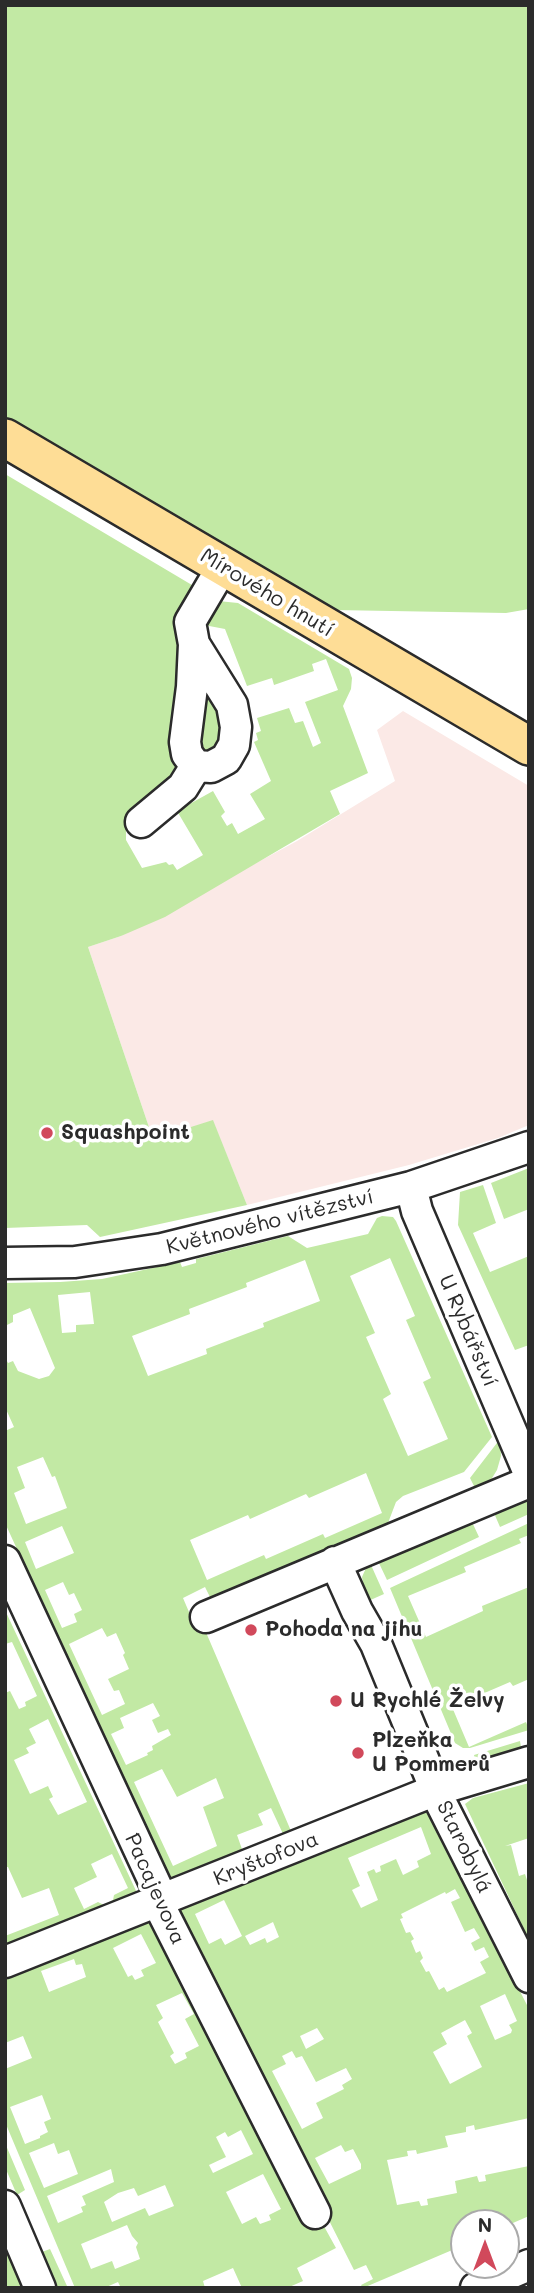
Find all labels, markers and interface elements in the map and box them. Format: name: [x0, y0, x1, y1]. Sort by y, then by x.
street label: Mírového hnutí: [196, 543, 338, 643]
place label: Squashpoint: [61, 1120, 190, 1146]
marker: Squashpoint: [39, 1125, 55, 1141]
street label: Květnového vítězství: [164, 1184, 376, 1260]
street label: U Rybářství: [433, 1271, 503, 1391]
place label: Pohoda na jihu: [265, 1617, 422, 1643]
marker: Pohoda na jihu: [243, 1622, 259, 1638]
place label: U Rychlé Želvy: [350, 1688, 505, 1714]
marker: U Rychlé Želvy: [328, 1693, 344, 1709]
place label: Plzeňka U Pommerů: [372, 1728, 490, 1778]
marker: Plzeňka U Pommerů: [350, 1745, 366, 1761]
street label: Starobylá: [431, 1797, 497, 1897]
street label: Kryštofova: [210, 1827, 322, 1891]
street label: Pacajevova: [119, 1829, 191, 1949]
north arrow: [450, 2209, 520, 2279]
text: N: [478, 2212, 492, 2237]

